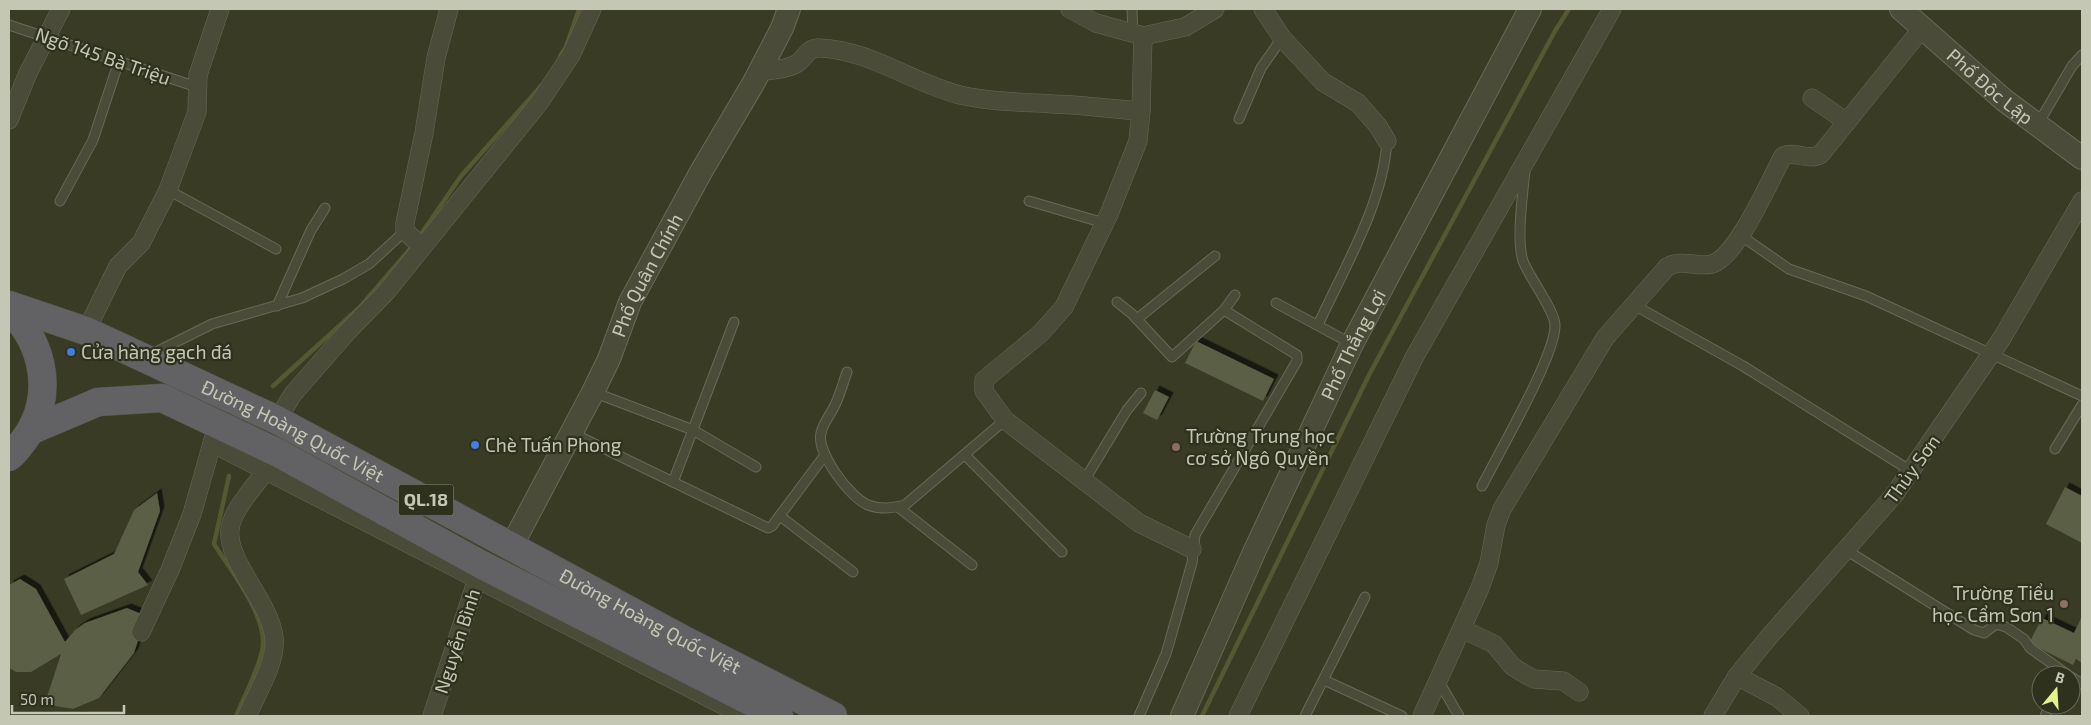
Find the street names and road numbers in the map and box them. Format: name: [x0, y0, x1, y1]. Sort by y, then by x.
street label: Ngõ 145 Bà Triệu: [33, 22, 174, 89]
street label: Phố Độc Lập: [1943, 43, 2038, 129]
street label: Phố Quân Chính: [606, 209, 687, 340]
street label: Phố Thắng Lợi: [1315, 285, 1390, 403]
street label: Đường Hoàng Quốc Việt: [198, 374, 388, 487]
street label: Thủy Sơn: [1879, 430, 1944, 508]
road number: QL.18: [398, 484, 454, 516]
street label: Đường Hoàng Quốc Việt: [556, 563, 745, 678]
street label: Nguyễn Bình: [429, 586, 484, 696]

